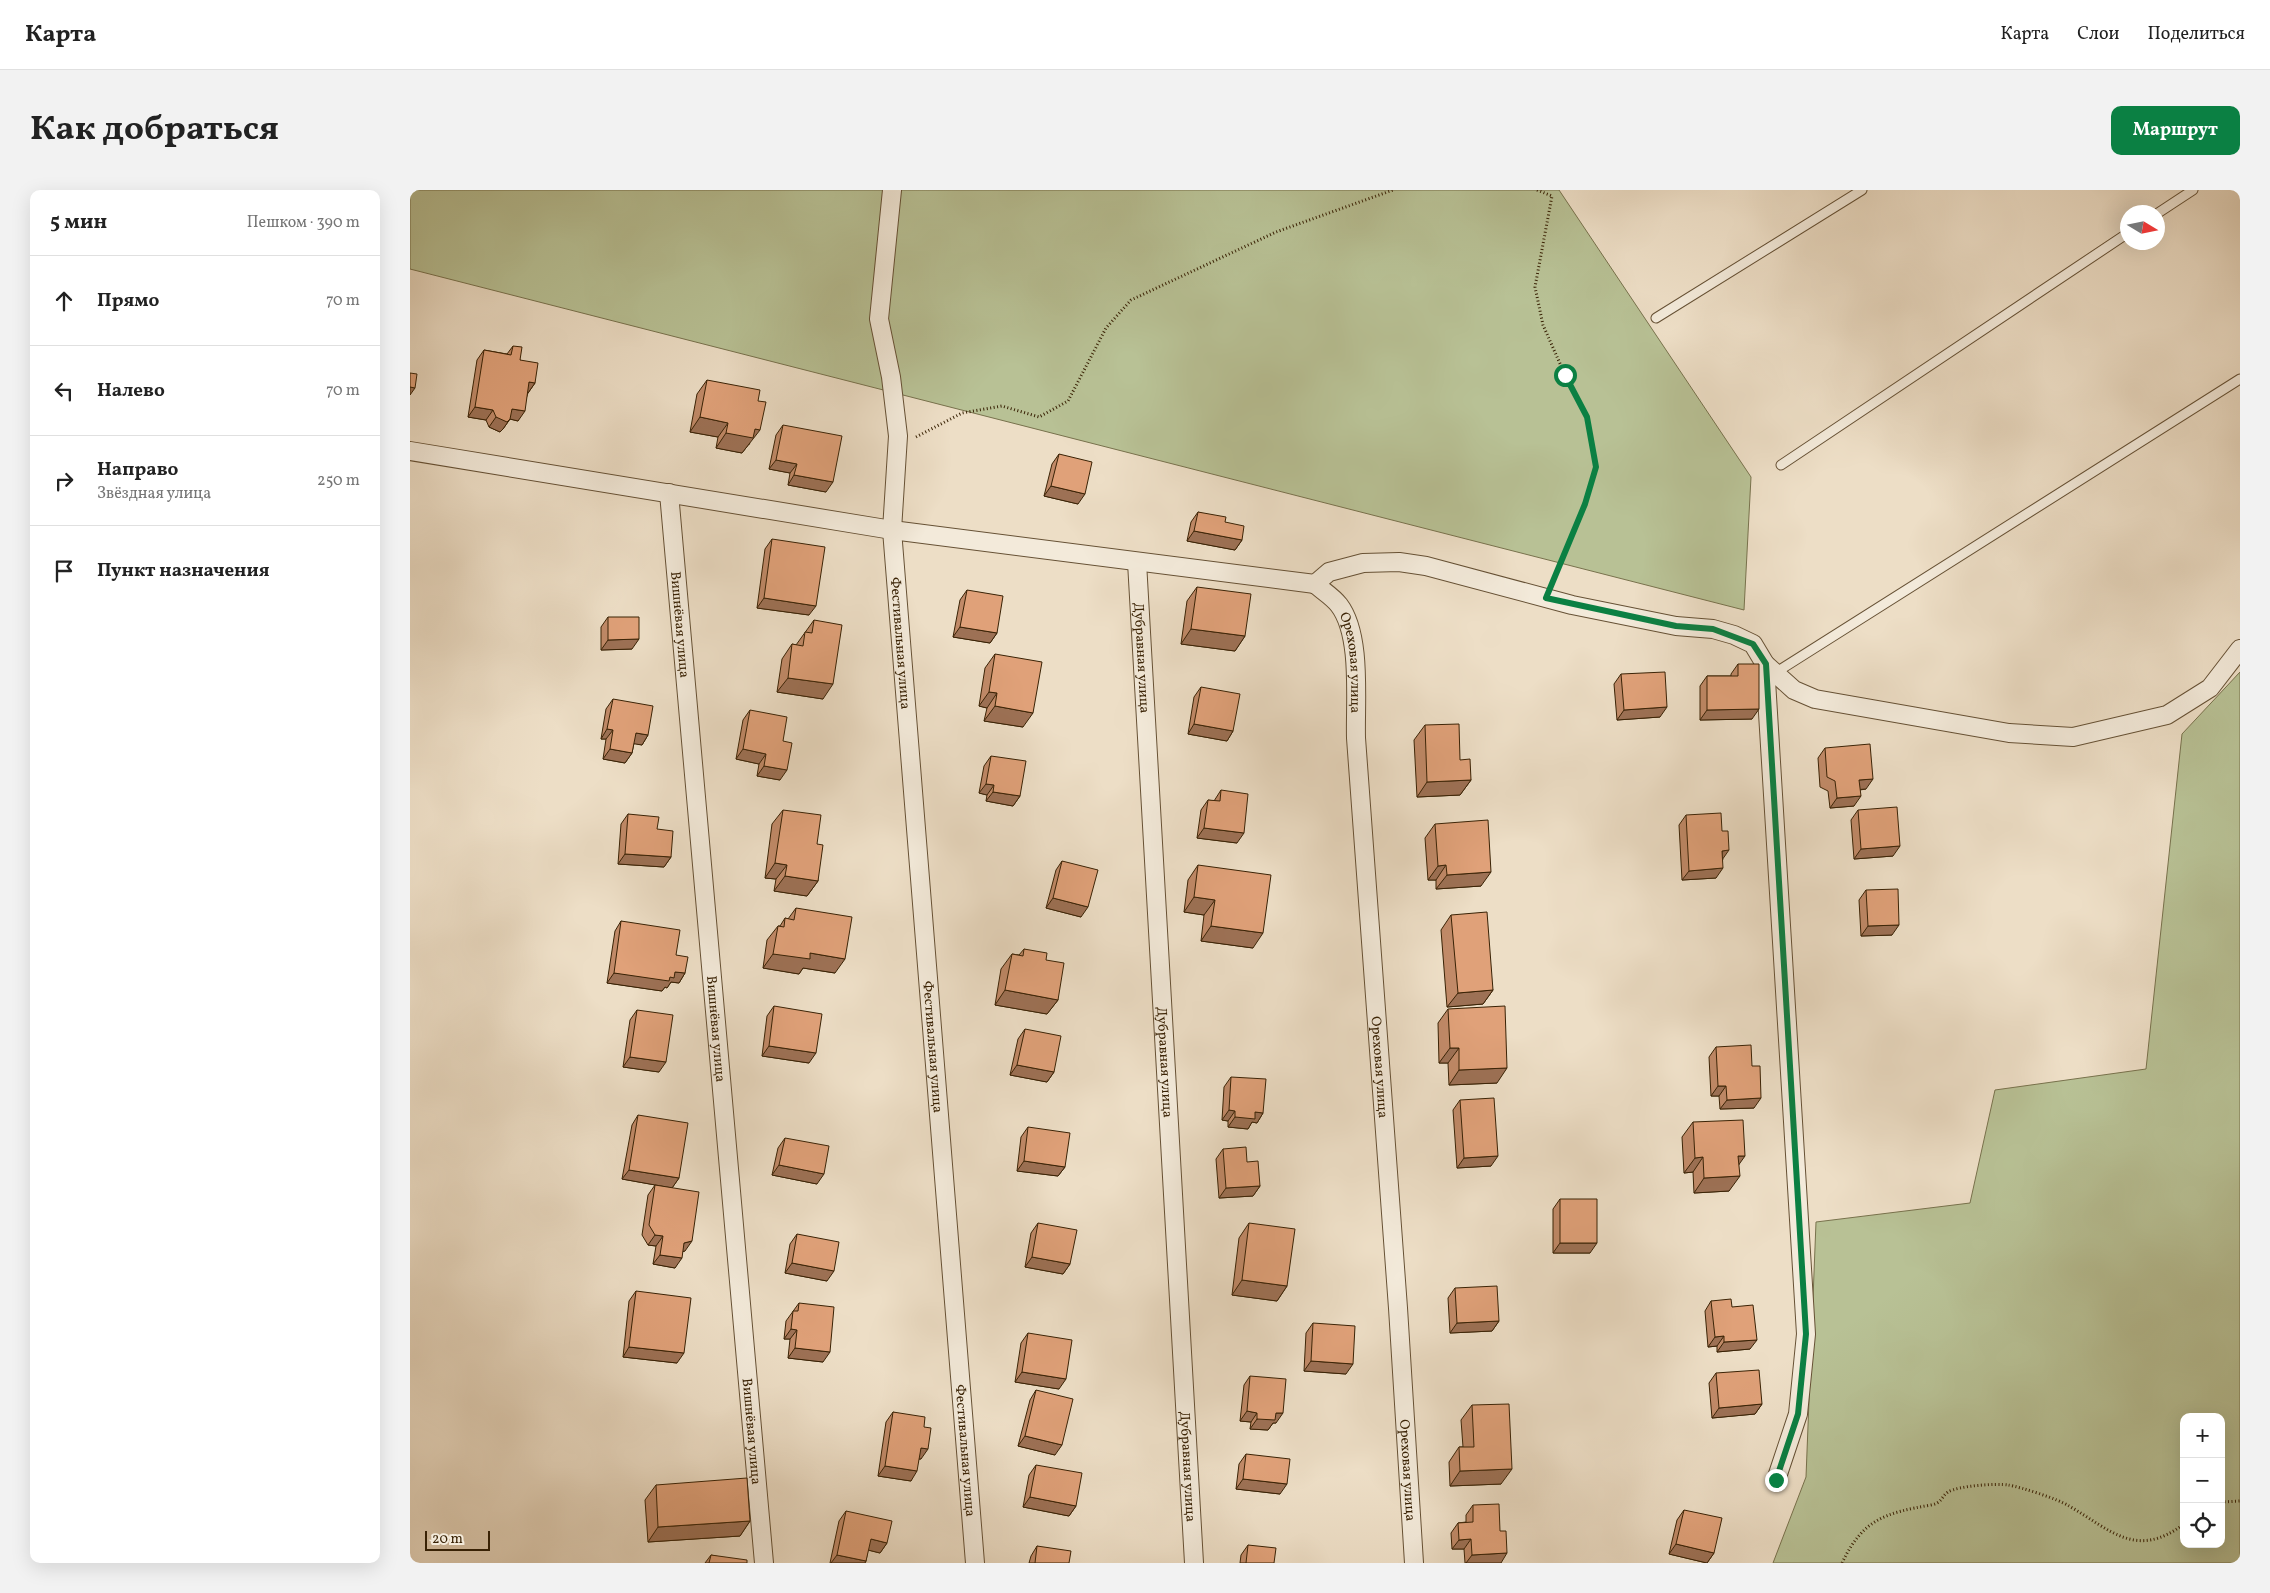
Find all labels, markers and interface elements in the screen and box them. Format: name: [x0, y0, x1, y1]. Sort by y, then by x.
text: Карта: [25, 18, 96, 52]
text: Карта: [2001, 22, 2049, 47]
text: Слои: [2077, 22, 2119, 47]
text: Поделиться: [2147, 22, 2245, 47]
text: Как добраться: [30, 106, 279, 154]
button: Маршрут: [2111, 106, 2240, 155]
north arrow: [2120, 205, 2165, 250]
text: 5 мин: [50, 208, 107, 237]
text: Пешком · 390 m: [247, 212, 360, 234]
icon: ahead: [50, 287, 78, 315]
text: Прямо: [97, 288, 159, 314]
text: 70 m: [326, 290, 360, 312]
route start: [1554, 364, 1577, 387]
icon: left: [50, 377, 78, 405]
text: Налево: [97, 378, 165, 404]
text: 70 m: [326, 380, 360, 402]
text: Направо: [97, 457, 179, 483]
icon: right: [50, 467, 78, 495]
text: 250 m: [317, 470, 360, 492]
text: Звёздная улица: [97, 483, 211, 505]
icon: arrive: [50, 557, 78, 585]
text: Пункт назначения: [97, 558, 270, 584]
street label: Вишнёвая улица: [665, 571, 693, 679]
street label: Фестивальная улица: [885, 576, 914, 710]
street label: Дубравная улица: [1128, 602, 1154, 714]
street label: Ореховая улица: [1334, 609, 1364, 713]
street label: Вишнёвая улица: [701, 975, 729, 1083]
street label: Фестивальная улица: [917, 980, 947, 1114]
street label: Дубравная улица: [1151, 1006, 1177, 1118]
street label: Ореховая улица: [1366, 1016, 1392, 1119]
street label: Вишнёвая улица: [737, 1377, 765, 1486]
street label: Фестивальная улица: [950, 1384, 979, 1518]
street label: Дубравная улица: [1174, 1411, 1200, 1523]
map controls: [2180, 1413, 2225, 1548]
button: +: [2180, 1413, 2225, 1458]
street label: Ореховая улица: [1394, 1419, 1419, 1522]
button: −: [2180, 1458, 2225, 1503]
route end: [1765, 1469, 1788, 1492]
button: locate: [2180, 1503, 2225, 1548]
scale bar: [425, 1528, 490, 1551]
text: 20 m: [432, 1530, 463, 1549]

